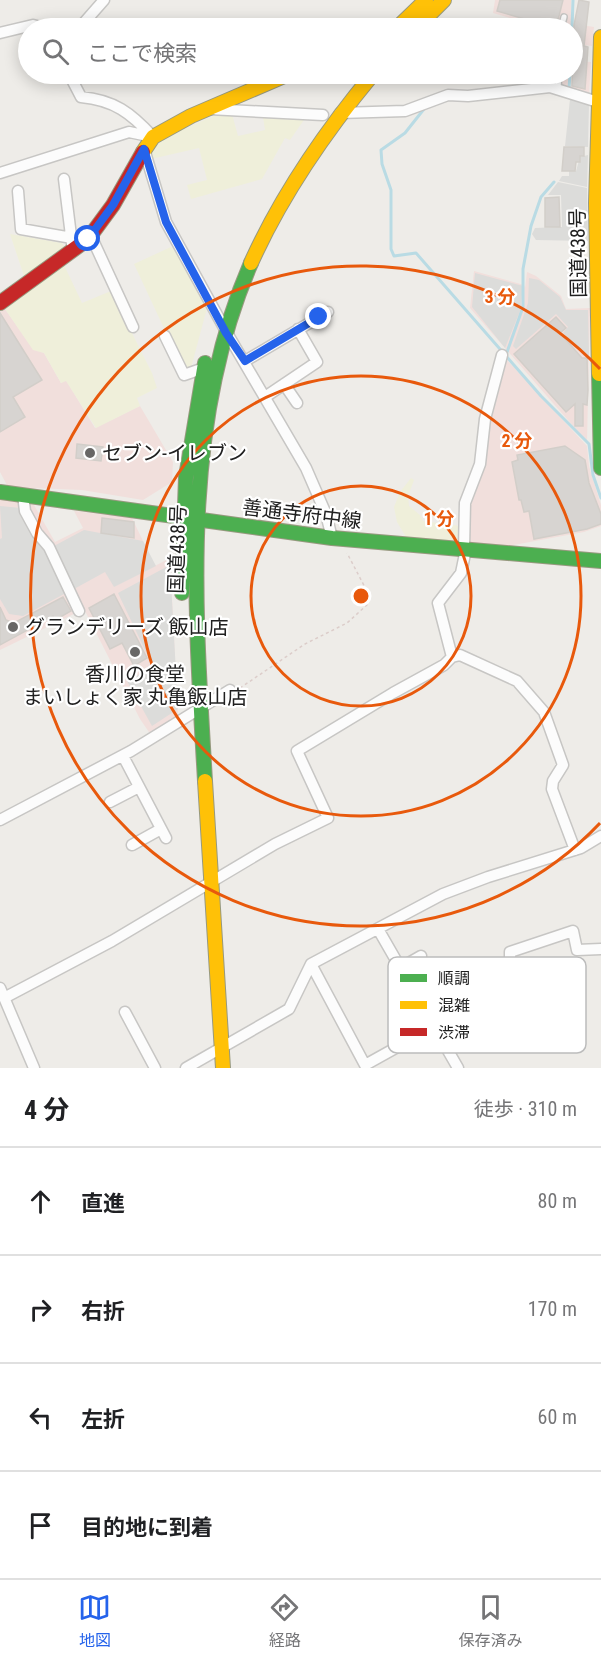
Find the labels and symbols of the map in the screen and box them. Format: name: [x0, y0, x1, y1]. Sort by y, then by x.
street label: 国道438号: [565, 208, 591, 298]
route start: [74, 225, 100, 251]
text: 3 分: [484, 286, 516, 307]
route end: [305, 303, 331, 329]
text: 2 分: [501, 430, 533, 451]
place label: セブン-イレブン: [102, 441, 247, 465]
marker: セブン-イレブン: [83, 446, 97, 460]
street label: 善通寺府中線: [241, 495, 363, 533]
street label: 国道438号: [163, 504, 191, 594]
text: 1 分: [423, 508, 455, 529]
centre of rings: [351, 586, 371, 606]
place label: グランデリーズ 飯山店: [25, 615, 229, 639]
marker: グランデリーズ 飯山店: [6, 620, 20, 634]
marker: 香川の食堂 まいしょく家 丸亀飯山店: [128, 645, 142, 659]
place label: 香川の食堂 まいしょく家 丸亀飯山店: [23, 662, 247, 709]
legend: [388, 957, 586, 1053]
text: 順調: [438, 969, 470, 988]
text: 混雑: [438, 996, 470, 1015]
text: 渋滞: [438, 1023, 470, 1042]

